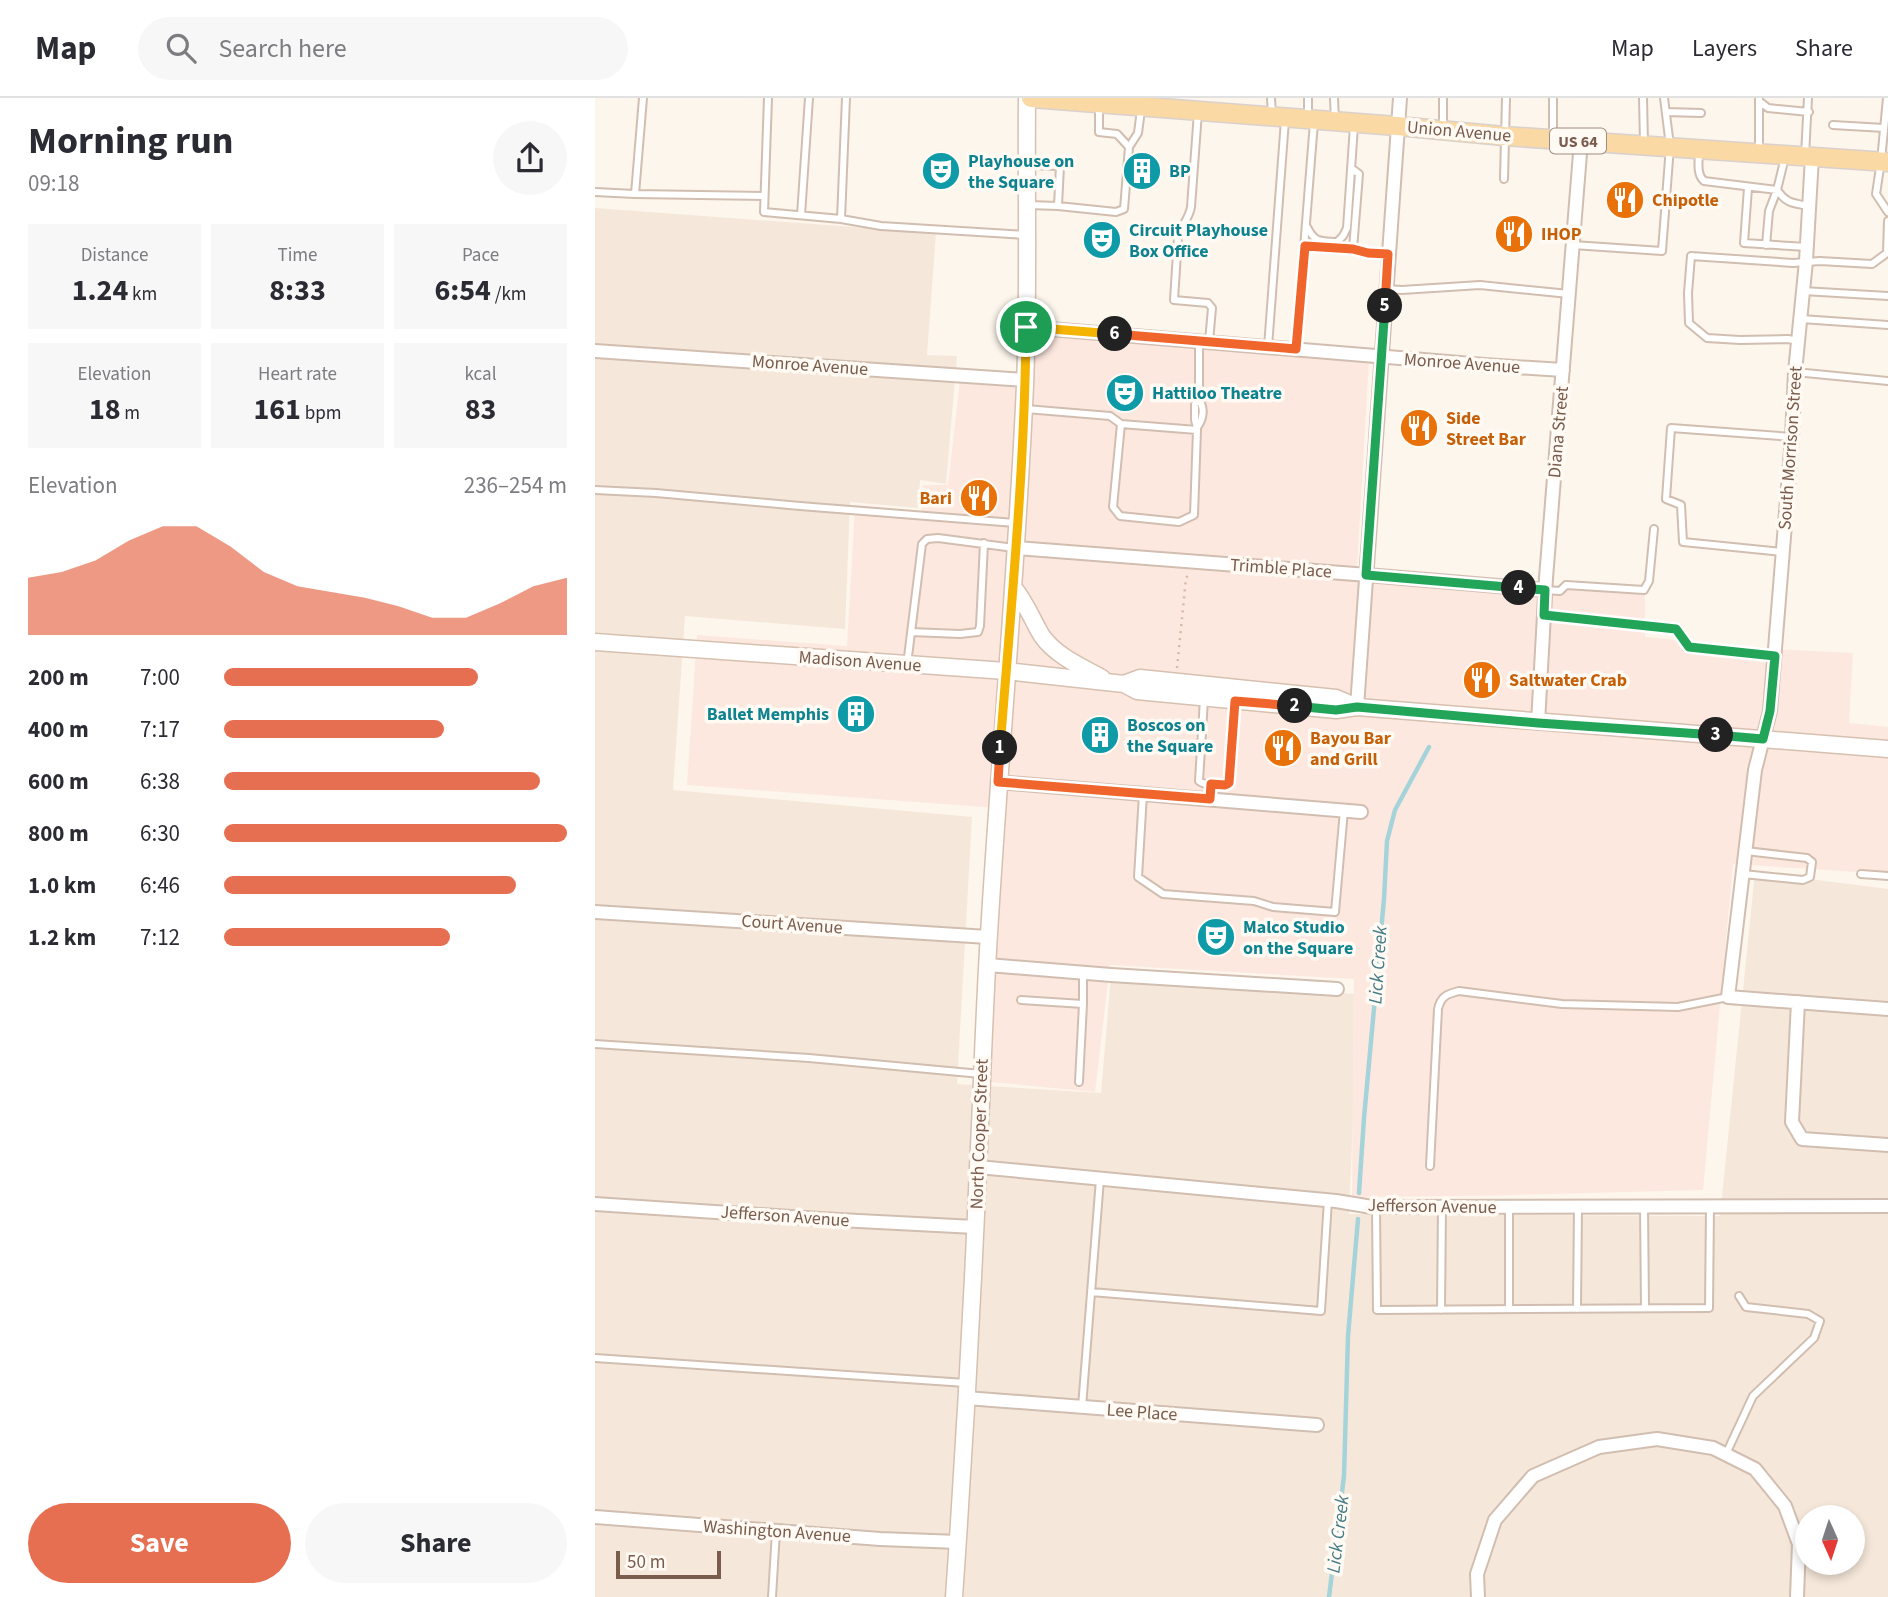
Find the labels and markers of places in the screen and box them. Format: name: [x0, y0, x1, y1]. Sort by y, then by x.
place label: Playhouse on the Square: [968, 149, 1074, 195]
theatre icon: Playhouse on the Square: [920, 150, 962, 192]
building icon: BP: [1121, 150, 1163, 192]
place label: BP: [1169, 159, 1191, 184]
restaurant icon: Chipotle: [1604, 179, 1646, 221]
place label: Chipotle: [1652, 188, 1719, 213]
restaurant icon: IHOP: [1493, 213, 1535, 255]
place label: Circuit Playhouse Box Office: [1129, 218, 1268, 264]
theatre icon: Circuit Playhouse Box Office: [1081, 219, 1123, 261]
place label: IHOP: [1541, 222, 1582, 247]
pin: 5: [1367, 288, 1403, 324]
pin: [996, 297, 1056, 357]
pin: 6: [1098, 316, 1133, 352]
theatre icon: Hattiloo Theatre: [1104, 372, 1146, 414]
place label: Hattiloo Theatre: [1152, 381, 1282, 406]
place label: Side Street Bar: [1446, 406, 1527, 452]
restaurant icon: Side Street Bar: [1398, 407, 1440, 449]
restaurant icon: Bari: [958, 477, 1000, 519]
place label: Bari: [919, 486, 952, 511]
pin: 4: [1501, 570, 1537, 606]
restaurant icon: Saltwater Crab: [1461, 659, 1503, 701]
place label: Saltwater Crab: [1509, 668, 1627, 693]
pin: 2: [1277, 688, 1313, 724]
building icon: Ballet Memphis: [835, 693, 877, 735]
place label: Ballet Memphis: [707, 702, 829, 727]
place label: Boscos on the Square: [1127, 713, 1213, 759]
building icon: Boscos on the Square: [1079, 714, 1121, 756]
pin: 3: [1699, 718, 1733, 752]
place label: Bayou Bar and Grill: [1310, 726, 1392, 772]
restaurant icon: Bayou Bar and Grill: [1262, 727, 1304, 769]
pin: 1: [983, 730, 1017, 766]
place label: Malco Studio on the Square: [1243, 915, 1353, 961]
theatre icon: Malco Studio on the Square: [1195, 916, 1237, 958]

